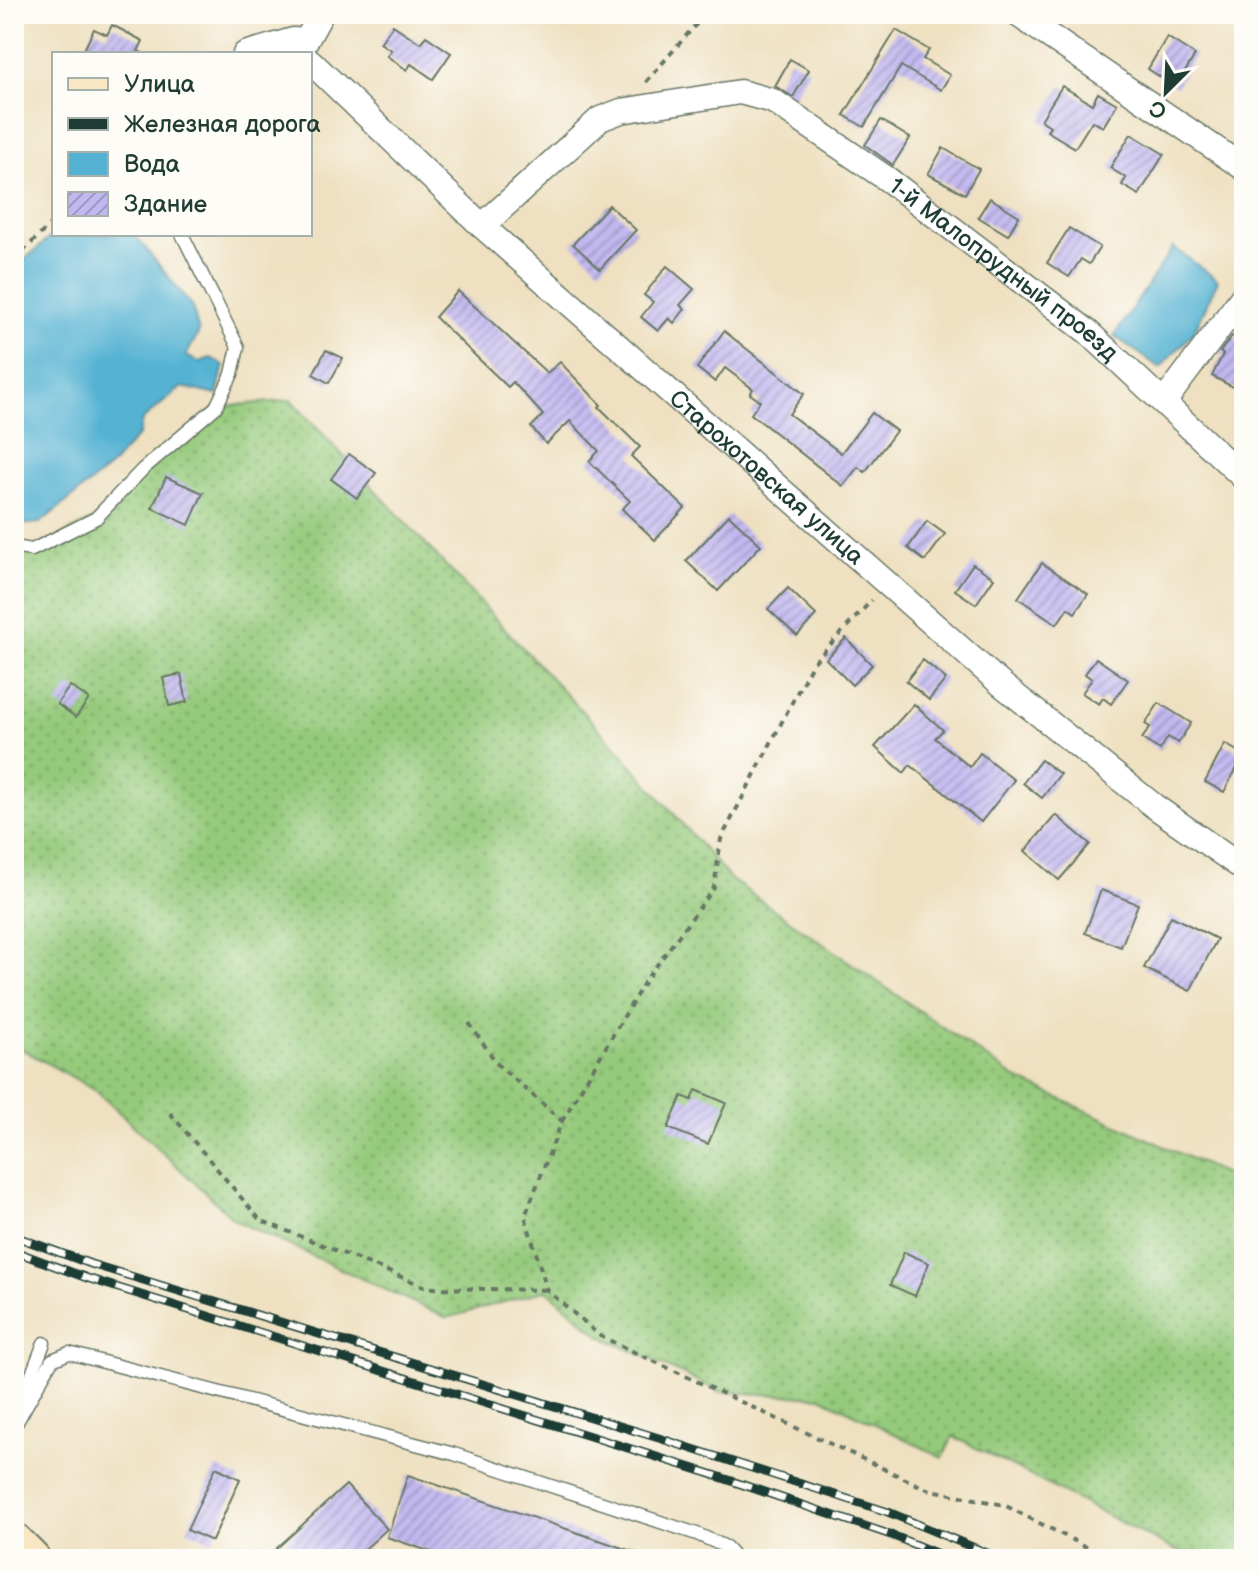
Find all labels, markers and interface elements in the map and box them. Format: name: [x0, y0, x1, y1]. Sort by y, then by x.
legend: [52, 52, 312, 236]
north arrow: [1126, 52, 1206, 132]
text: Улица: [124, 70, 195, 99]
text: С: [1146, 93, 1171, 124]
text: Железная дорога: [124, 110, 321, 139]
text: Вода: [124, 150, 180, 179]
street label: 1-й Малопрудный проезд: [883, 171, 1124, 368]
text: Здание: [124, 190, 207, 219]
street label: Старохотовская улица: [663, 384, 870, 571]

